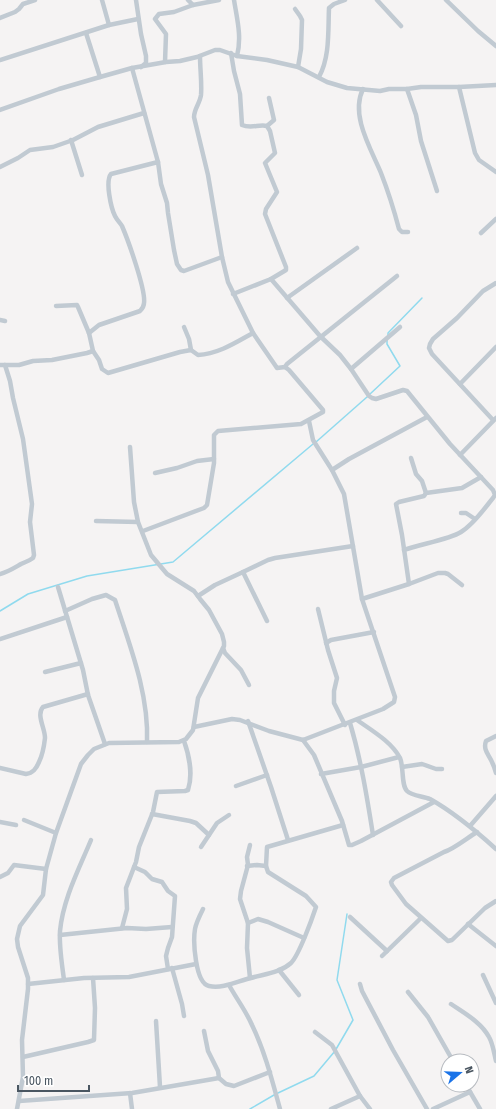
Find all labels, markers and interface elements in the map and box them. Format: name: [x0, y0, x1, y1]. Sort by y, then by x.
north arrow: [440, 1053, 480, 1093]
text: N: [462, 1065, 476, 1075]
scale bar: [18, 1067, 89, 1093]
text: 100 m: [24, 1074, 53, 1088]

